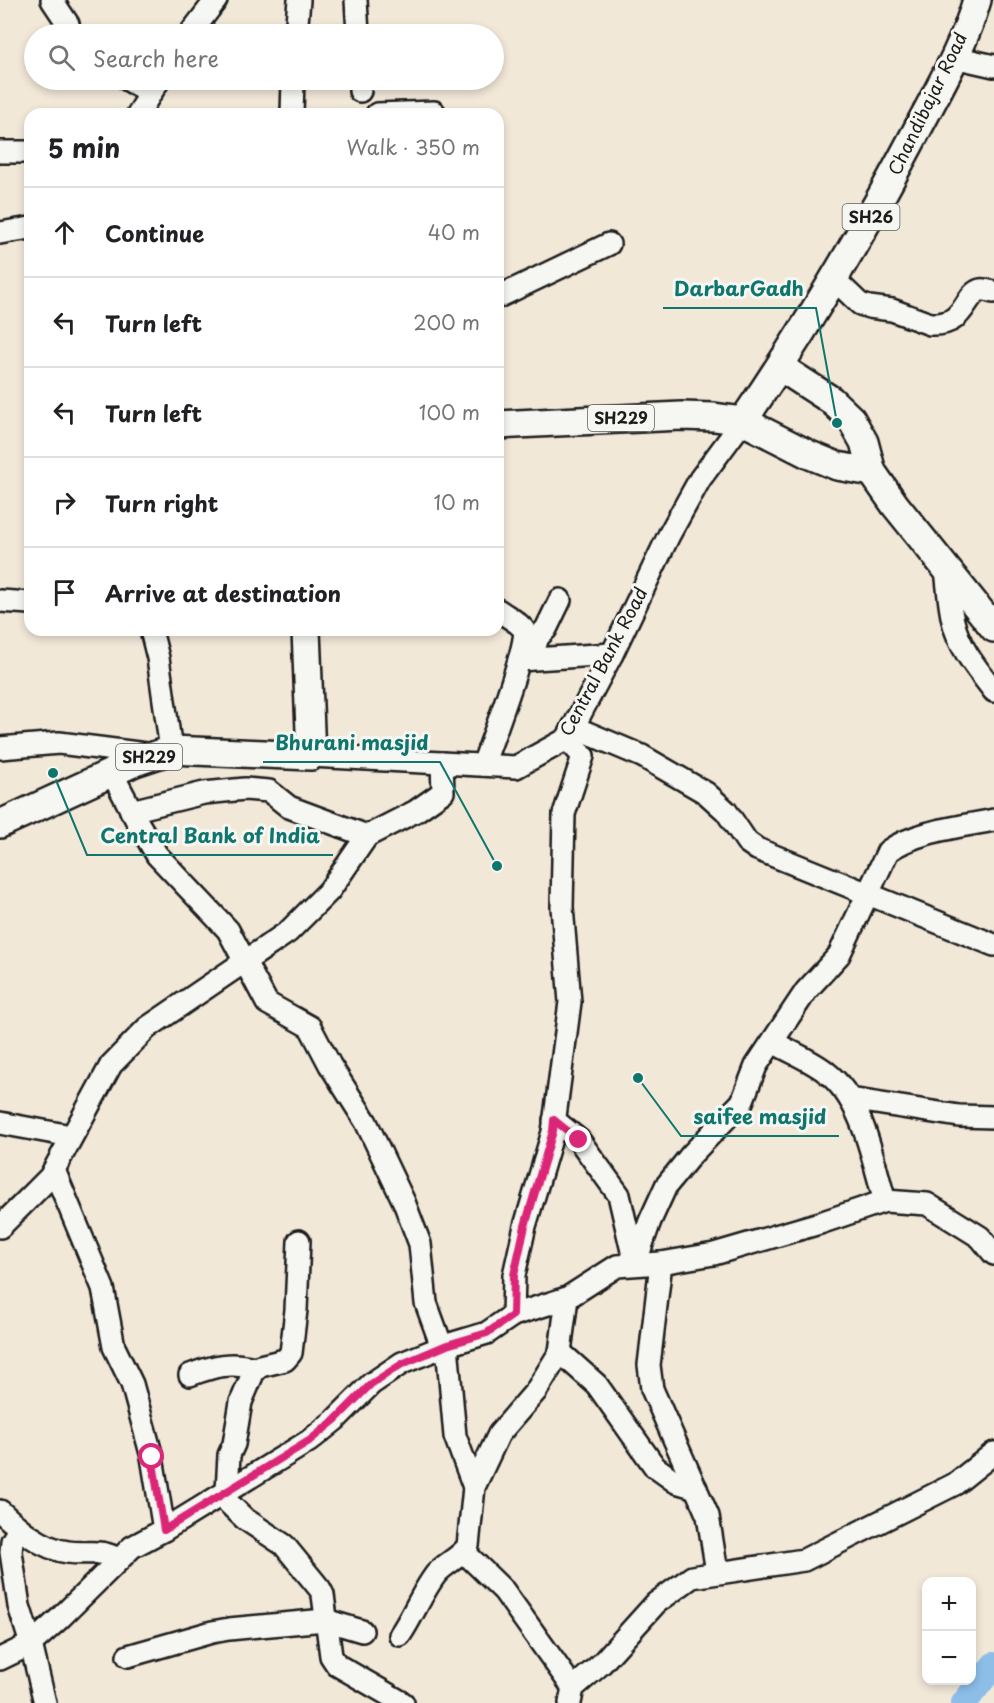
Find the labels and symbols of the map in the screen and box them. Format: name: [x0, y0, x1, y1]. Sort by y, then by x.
street label: Chandibajar Road: [880, 27, 973, 179]
road number: SH26: [842, 204, 900, 230]
callout: DarbarGadh: [663, 270, 816, 308]
text: DarbarGadh: [674, 273, 804, 303]
road number: SH229: [588, 405, 654, 431]
street label: Central Bank Road: [552, 582, 653, 741]
callout: Bhurani masjid: [263, 724, 440, 762]
text: Bhurani masjid: [275, 727, 429, 757]
road number: SH229: [116, 744, 182, 770]
callout: Central Bank of India: [87, 817, 333, 855]
text: Central Bank of India: [100, 820, 320, 850]
callout: saifee masjid: [681, 1098, 839, 1136]
text: saifee masjid: [694, 1101, 826, 1131]
route end: [565, 1126, 591, 1152]
route start: [138, 1443, 164, 1469]

